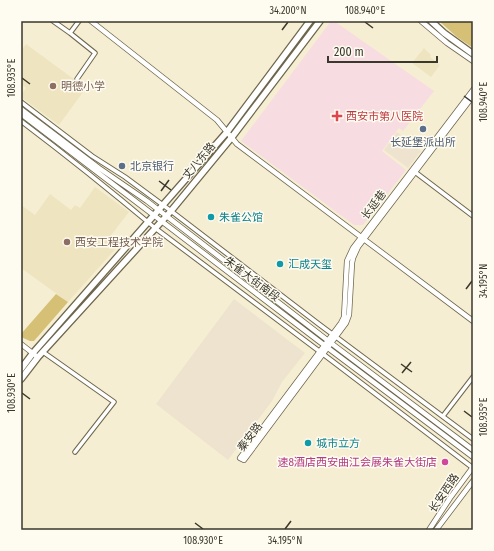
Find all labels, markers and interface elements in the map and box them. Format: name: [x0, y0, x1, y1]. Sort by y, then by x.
text: 34.200°N: [269, 5, 307, 17]
text: 108.940°E: [345, 5, 385, 17]
scale bar: [328, 38, 437, 64]
text: 200 m: [334, 45, 364, 59]
text: 108.935°E: [6, 58, 18, 98]
place label: 明德小学: [61, 80, 105, 93]
marker: 明德小学: [48, 81, 58, 91]
text: 108.940°E: [478, 82, 490, 122]
marker: 西安市第八医院: [331, 110, 343, 122]
place label: 西安市第八医院: [346, 110, 423, 123]
marker: 长延堡派出所: [418, 124, 428, 134]
place label: 长延堡派出所: [390, 136, 456, 149]
street label: 丈八东路: [180, 140, 218, 182]
place label: 北京银行: [130, 160, 174, 173]
marker: 北京银行: [117, 161, 127, 171]
street label: 长延巷: [359, 188, 389, 222]
place label: 朱雀公馆: [219, 211, 263, 224]
marker: 朱雀公馆: [206, 212, 216, 222]
place label: 西安工程技术学院: [75, 236, 163, 249]
marker: 西安工程技术学院: [62, 237, 72, 247]
street label: 朱雀大街南段: [222, 254, 282, 304]
place label: 汇成天玺: [288, 258, 332, 271]
marker: 汇成天玺: [275, 259, 285, 269]
text: 34.195°N: [478, 264, 490, 298]
text: 108.930°E: [6, 373, 18, 413]
text: 108.935°E: [478, 397, 490, 437]
street label: 秦安路: [235, 420, 265, 454]
place label: 城市立方: [316, 437, 360, 450]
marker: 城市立方: [303, 438, 313, 448]
place label: 速8酒店西安曲江会展朱雀大街店: [278, 456, 437, 469]
marker: 速8酒店西安曲江会展朱雀大街店: [440, 457, 450, 467]
street label: 长安西路: [426, 471, 462, 515]
text: 108.930°E: [183, 535, 223, 547]
text: 34.195°N: [268, 535, 302, 547]

